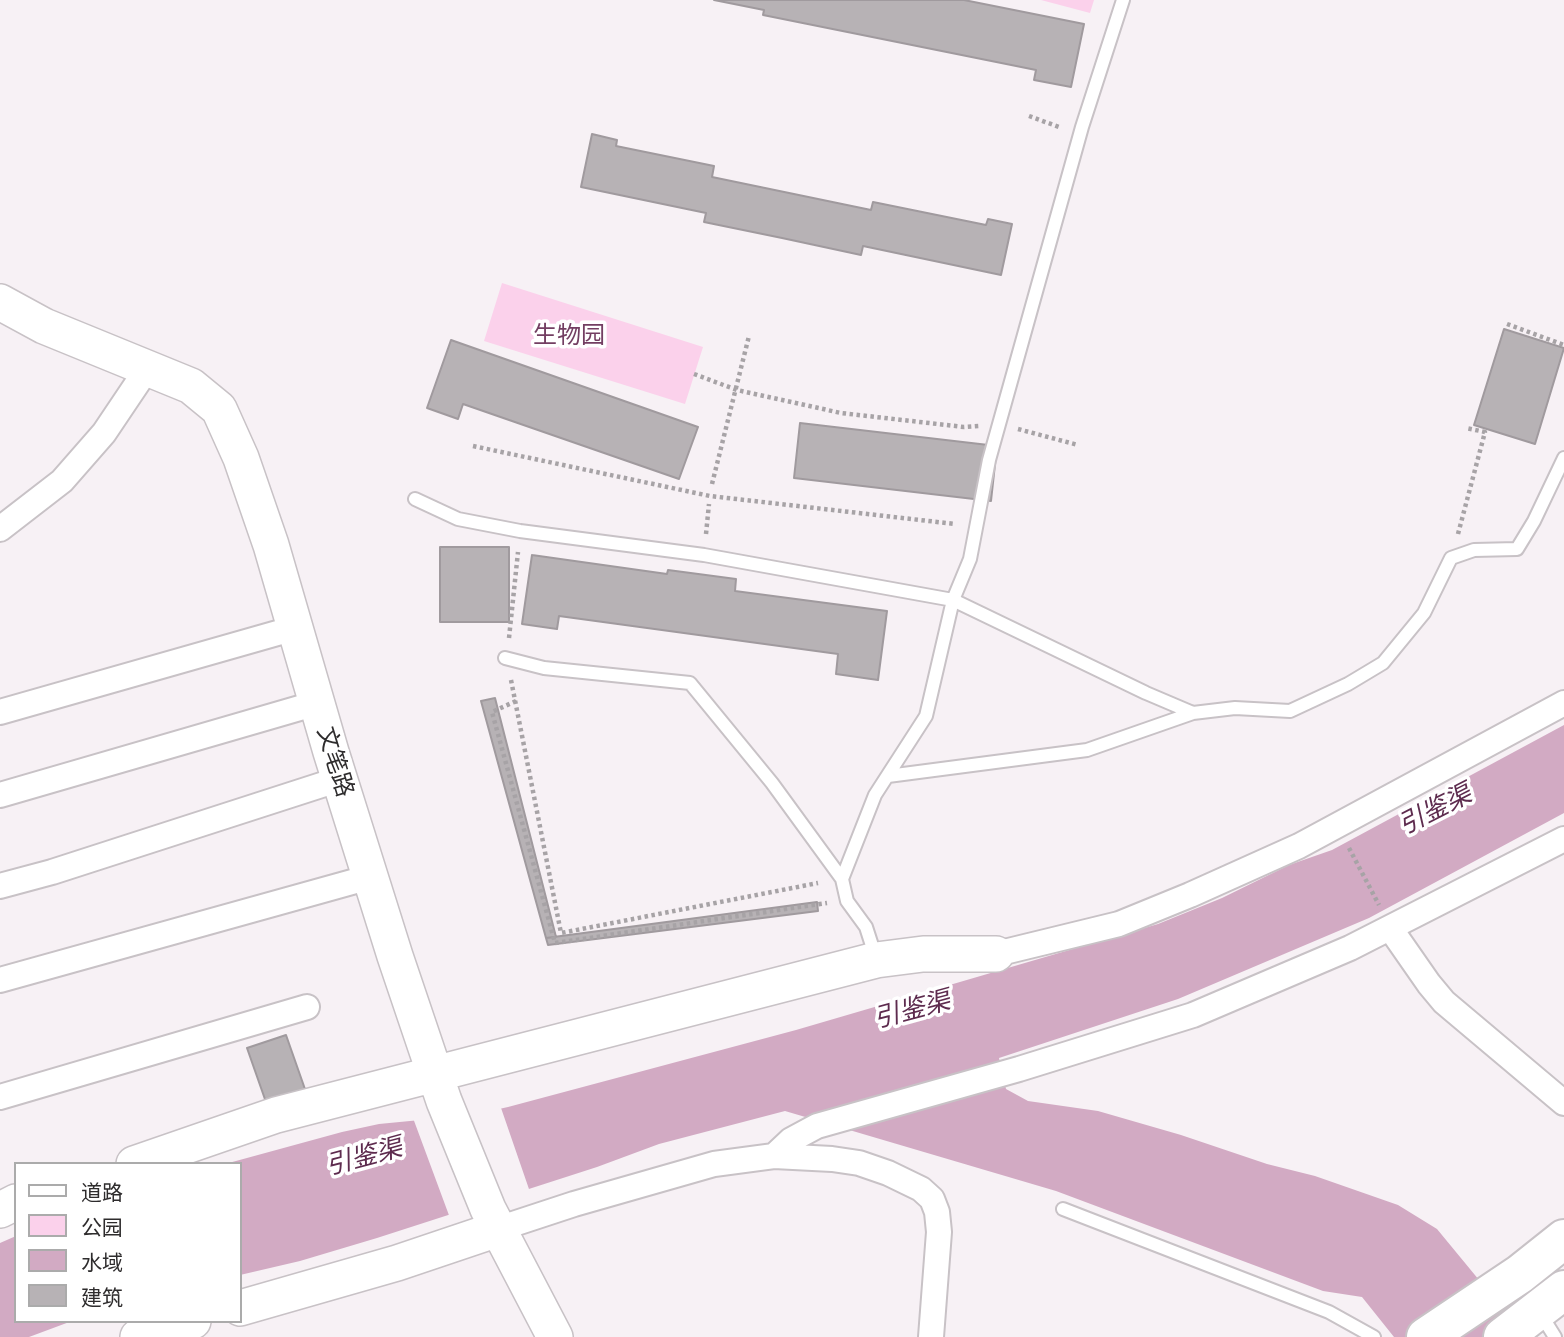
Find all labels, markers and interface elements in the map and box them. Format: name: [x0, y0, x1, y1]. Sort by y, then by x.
park label: 生物园: [533, 322, 605, 350]
street label: 文笔路: [311, 723, 359, 801]
water label: 引鉴渠: [1393, 778, 1477, 842]
water label: 引鉴渠: [870, 985, 954, 1035]
water label: 引鉴渠: [322, 1132, 406, 1182]
legend: [14, 1162, 242, 1323]
text: 道路: [81, 1180, 123, 1205]
text: 公园: [81, 1215, 123, 1240]
text: 水域: [81, 1250, 123, 1275]
text: 建筑: [81, 1285, 123, 1310]

